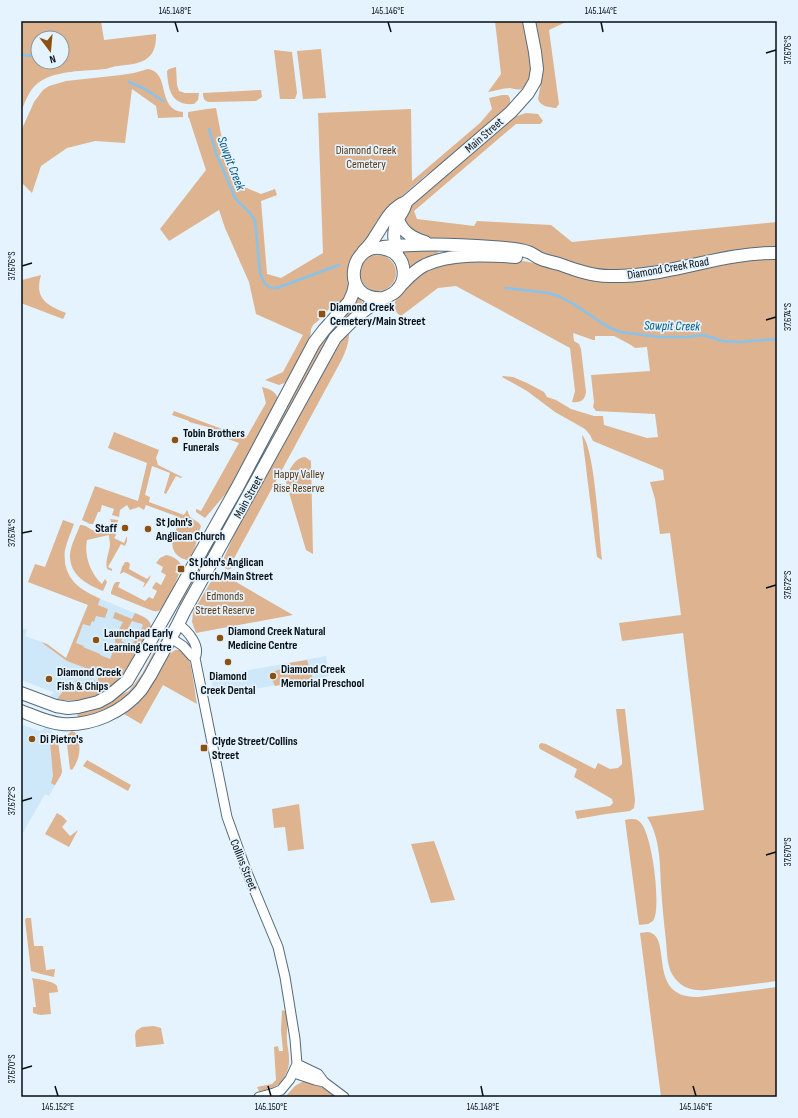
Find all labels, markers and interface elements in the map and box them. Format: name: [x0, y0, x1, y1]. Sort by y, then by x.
text: 145.148°E: [159, 5, 191, 17]
text: 145.146°E: [372, 5, 404, 17]
text: 145.144°E: [585, 5, 617, 17]
north arrow: [30, 30, 70, 70]
text: 37.676°S: [782, 36, 794, 64]
text: N: [48, 52, 57, 66]
street label: Main Street: [462, 114, 507, 156]
water label: Sawpit Creek: [214, 134, 249, 193]
park label: Diamond Creek Cemetery: [336, 143, 397, 172]
text: 37.676°S: [6, 252, 18, 280]
street label: Diamond Creek Road: [626, 254, 710, 283]
place label: Diamond Creek Cemetery/Main Street: [330, 300, 425, 329]
text: 37.674°S: [782, 303, 794, 331]
marker: Diamond Creek Cemetery/Main Street: [317, 309, 327, 319]
water label: Sawpit Creek: [644, 318, 701, 335]
place label: Tobin Brothers Funerals: [183, 426, 245, 455]
marker: Tobin Brothers Funerals: [170, 435, 180, 445]
park label: Happy Valley Rise Reserve: [273, 467, 325, 496]
street label: Main Street: [231, 473, 266, 521]
place label: St John's Anglican Church: [155, 515, 225, 544]
text: 37.674°S: [6, 519, 18, 547]
place label: Staff: [95, 521, 117, 536]
marker: Staff: [120, 523, 130, 533]
marker: St John's Anglican Church: [143, 524, 153, 534]
place label: St John's Anglican Church/Main Street: [189, 555, 273, 584]
marker: St John's Anglican Church/Main Street: [176, 564, 186, 574]
text: 37.672°S: [782, 571, 794, 599]
park label: Edmonds Street Reserve: [195, 589, 255, 618]
place label: Diamond Creek Natural Medicine Centre: [228, 624, 325, 653]
place label: Launchpad Early Learning Centre: [104, 626, 173, 655]
marker: Diamond Creek Natural Medicine Centre: [215, 633, 225, 643]
marker: Launchpad Early Learning Centre: [91, 635, 101, 645]
marker: Diamond Creek Dental: [223, 657, 233, 667]
place label: Diamond Creek Memorial Preschool: [281, 662, 364, 691]
place label: Diamond Creek Fish & Chips: [57, 665, 121, 694]
place label: Diamond Creek Dental: [201, 669, 255, 698]
marker: Diamond Creek Memorial Preschool: [268, 671, 278, 681]
marker: Diamond Creek Fish & Chips: [44, 674, 54, 684]
place label: Di Pietro's: [40, 732, 83, 747]
marker: Di Pietro's: [27, 734, 37, 744]
place label: Clyde Street/Collins Street: [212, 734, 298, 763]
marker: Clyde Street/Collins Street: [199, 743, 209, 753]
text: 37.672°S: [6, 787, 18, 815]
street label: Collins Street: [226, 837, 261, 893]
text: 37.670°S: [782, 837, 794, 867]
text: 37.670°S: [6, 1054, 18, 1084]
text: 145.152°E: [42, 1101, 74, 1113]
text: 145.150°E: [255, 1101, 287, 1113]
text: 145.148°E: [467, 1101, 499, 1113]
text: 145.146°E: [680, 1101, 712, 1113]

